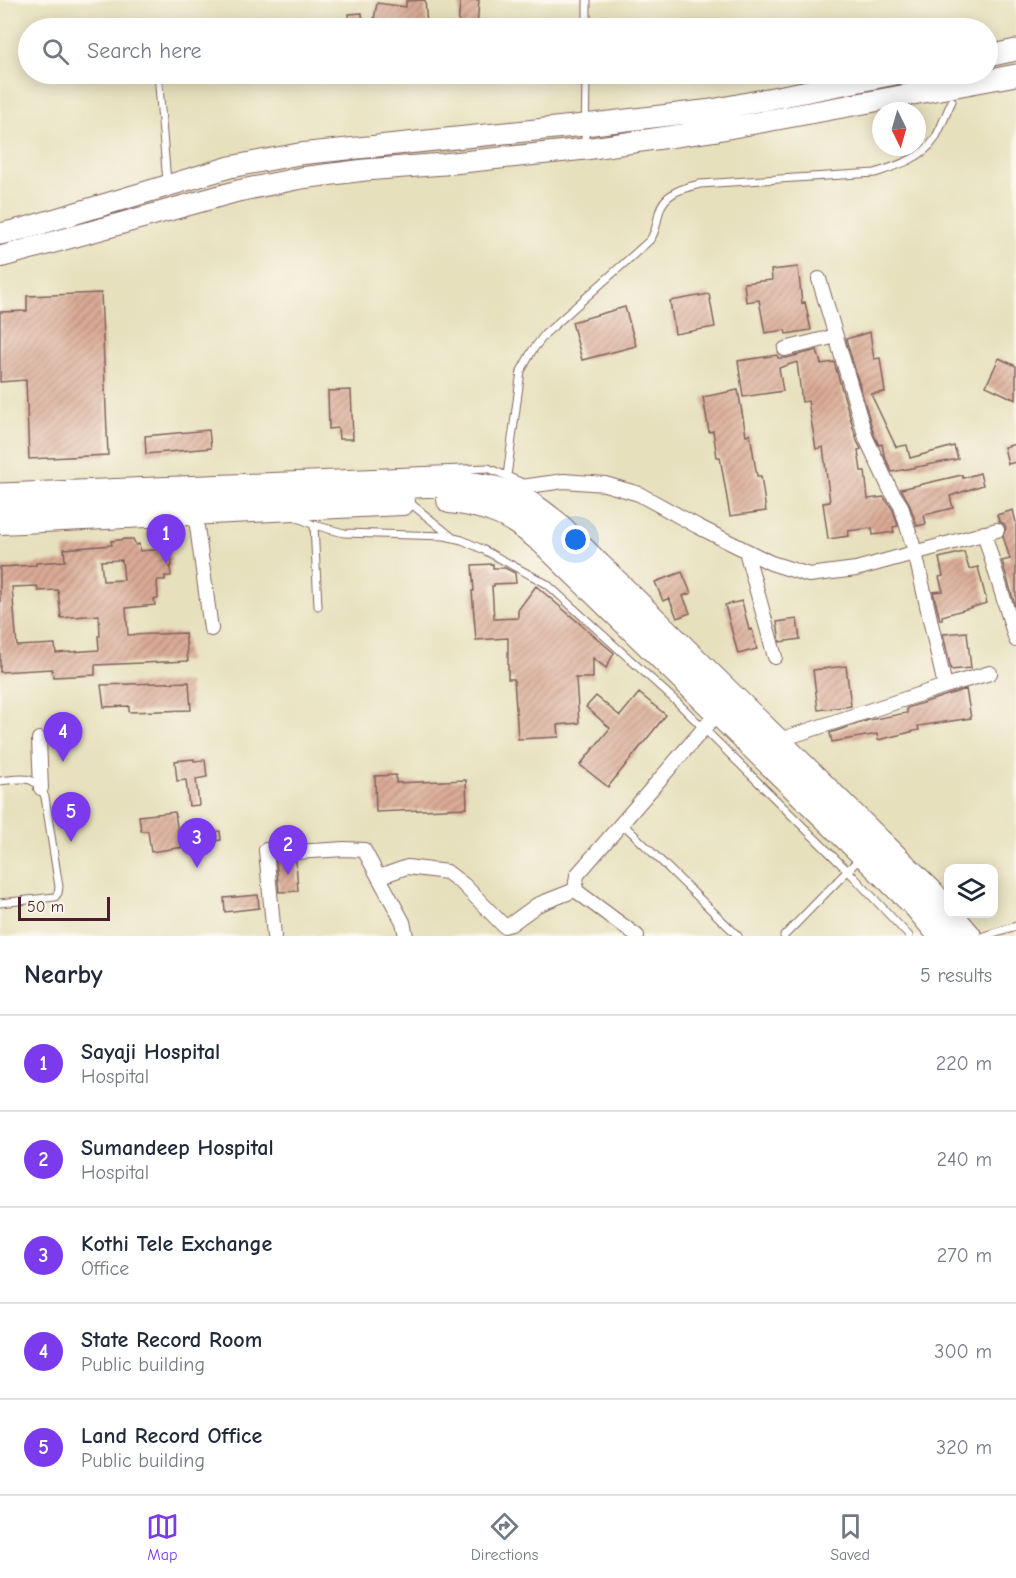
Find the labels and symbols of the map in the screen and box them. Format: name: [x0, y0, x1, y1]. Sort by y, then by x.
north arrow: [872, 102, 926, 156]
pin: 1: [146, 514, 186, 564]
your location: [561, 525, 590, 554]
pin: 4: [44, 712, 82, 762]
pin: 5: [52, 792, 90, 842]
pin: 3: [178, 818, 216, 868]
pin: 2: [268, 826, 308, 875]
scale bar: [18, 894, 110, 922]

